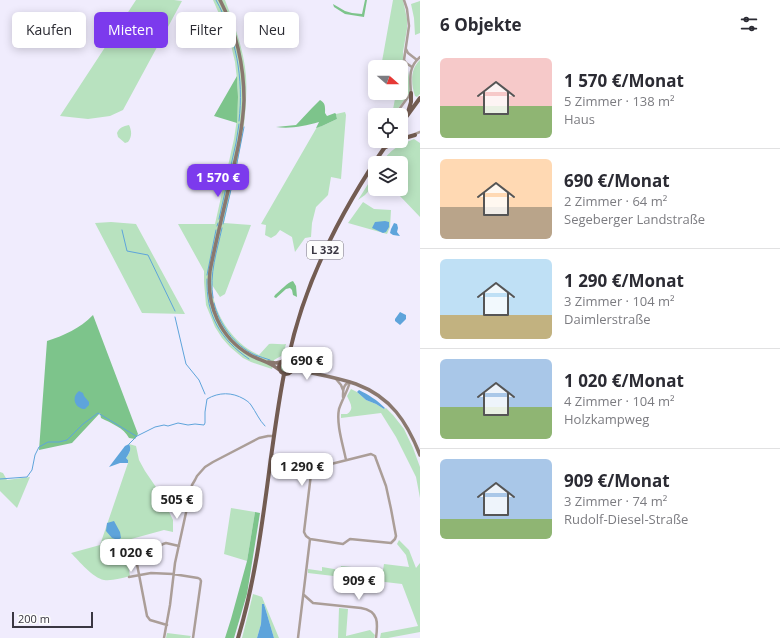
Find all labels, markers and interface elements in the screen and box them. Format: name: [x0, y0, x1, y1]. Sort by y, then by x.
chip: Kaufen: [12, 12, 86, 48]
chip: Mieten: [94, 12, 168, 48]
chip: Filter: [176, 12, 236, 48]
chip: Neu: [244, 12, 299, 48]
text: 6 Objekte: [440, 13, 522, 36]
icon: filters: [738, 13, 760, 35]
north arrow: [368, 60, 408, 100]
map controls: [368, 60, 408, 196]
text: 1 570 €/Monat: [564, 69, 684, 92]
icon: home: [472, 74, 520, 122]
text: 5 Zimmer · 138 m²: [564, 92, 675, 110]
button: locate: [368, 108, 408, 148]
text: Haus: [564, 110, 595, 128]
button: layers: [368, 156, 408, 196]
pin: 1 570 €: [181, 164, 255, 198]
text: 1 570 €: [196, 168, 240, 186]
text: 690 €/Monat: [564, 169, 670, 192]
icon: home: [472, 175, 520, 223]
text: 2 Zimmer · 64 m²: [564, 192, 667, 210]
text: Segeberger Landstraße: [564, 210, 705, 228]
road number: L 332: [307, 241, 343, 259]
text: 1 290 €/Monat: [564, 269, 684, 292]
icon: home: [472, 275, 520, 323]
text: 3 Zimmer · 104 m²: [564, 292, 675, 310]
text: Daimlerstraße: [564, 310, 651, 328]
pin: 690 €: [279, 347, 335, 381]
text: 690 €: [290, 351, 324, 369]
text: 1 020 €/Monat: [564, 369, 684, 392]
icon: home: [472, 375, 520, 423]
text: 4 Zimmer · 104 m²: [564, 392, 675, 410]
text: Holzkampweg: [564, 410, 649, 428]
pin: 1 290 €: [265, 453, 339, 487]
text: 1 290 €: [280, 457, 324, 475]
text: 909 €/Monat: [564, 469, 670, 492]
icon: home: [472, 475, 520, 523]
pin: 505 €: [149, 486, 205, 520]
text: 505 €: [160, 490, 194, 508]
text: 3 Zimmer · 74 m²: [564, 492, 667, 510]
text: Rudolf-Diesel-Straße: [564, 510, 688, 528]
pin: 1 020 €: [94, 539, 168, 573]
text: 1 020 €: [109, 543, 153, 561]
pin: 909 €: [331, 567, 387, 601]
text: 909 €: [342, 571, 376, 589]
scale bar: [12, 610, 93, 629]
text: 200 m: [18, 611, 50, 626]

